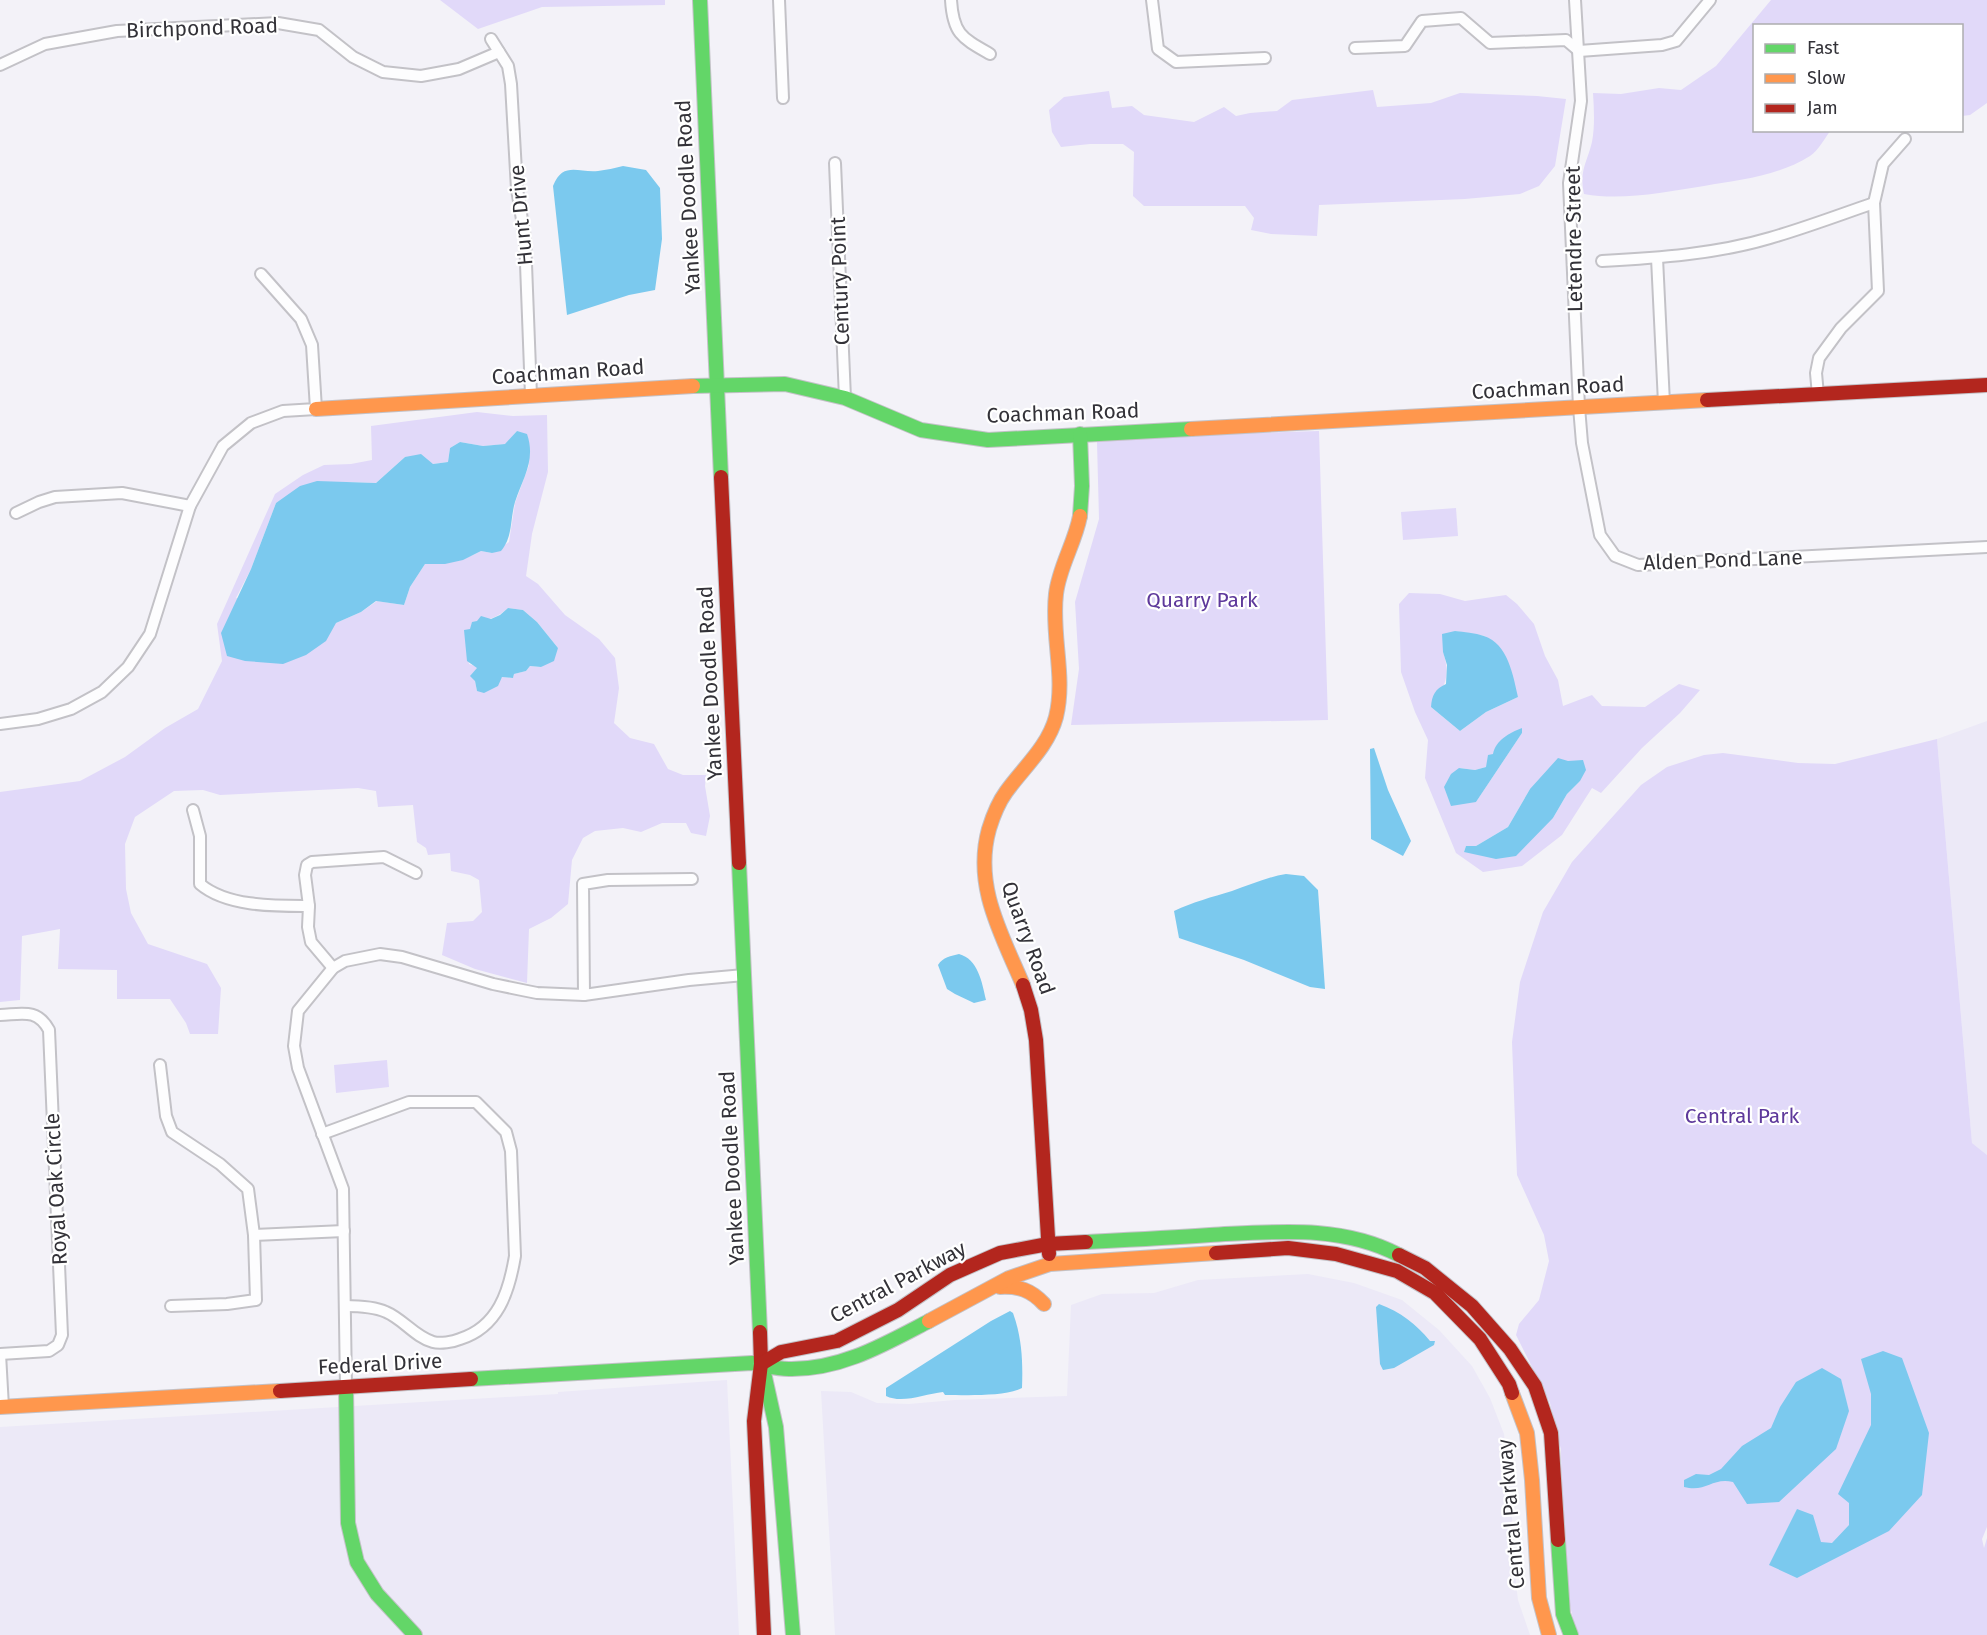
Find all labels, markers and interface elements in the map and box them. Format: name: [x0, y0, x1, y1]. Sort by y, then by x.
street label: Birchpond Road: [126, 12, 278, 44]
legend: [1753, 24, 1963, 132]
text: Fast: [1807, 37, 1840, 59]
text: Slow: [1807, 67, 1846, 89]
text: Jam: [1807, 97, 1838, 119]
street label: Yankee Doodle Road: [670, 99, 706, 295]
street label: Hunt Drive: [504, 163, 538, 267]
street label: Letendre Street: [1560, 165, 1588, 312]
street label: Century Point: [825, 216, 855, 346]
street label: Coachman Road: [491, 354, 645, 390]
street label: Coachman Road: [1471, 371, 1625, 405]
street label: Coachman Road: [986, 397, 1140, 429]
street label: Alden Pond Lane: [1643, 544, 1803, 576]
street label: Yankee Doodle Road: [692, 585, 728, 781]
park label: Quarry Park: [1146, 587, 1258, 613]
street label: Quarry Road: [995, 878, 1061, 998]
street label: Yankee Doodle Road: [714, 1070, 750, 1266]
park label: Central Park: [1685, 1103, 1799, 1129]
street label: Royal Oak Circle: [39, 1112, 73, 1266]
street label: Central Parkway: [825, 1235, 971, 1329]
street label: Federal Drive: [317, 1348, 443, 1380]
street label: Central Parkway: [1491, 1437, 1531, 1590]

